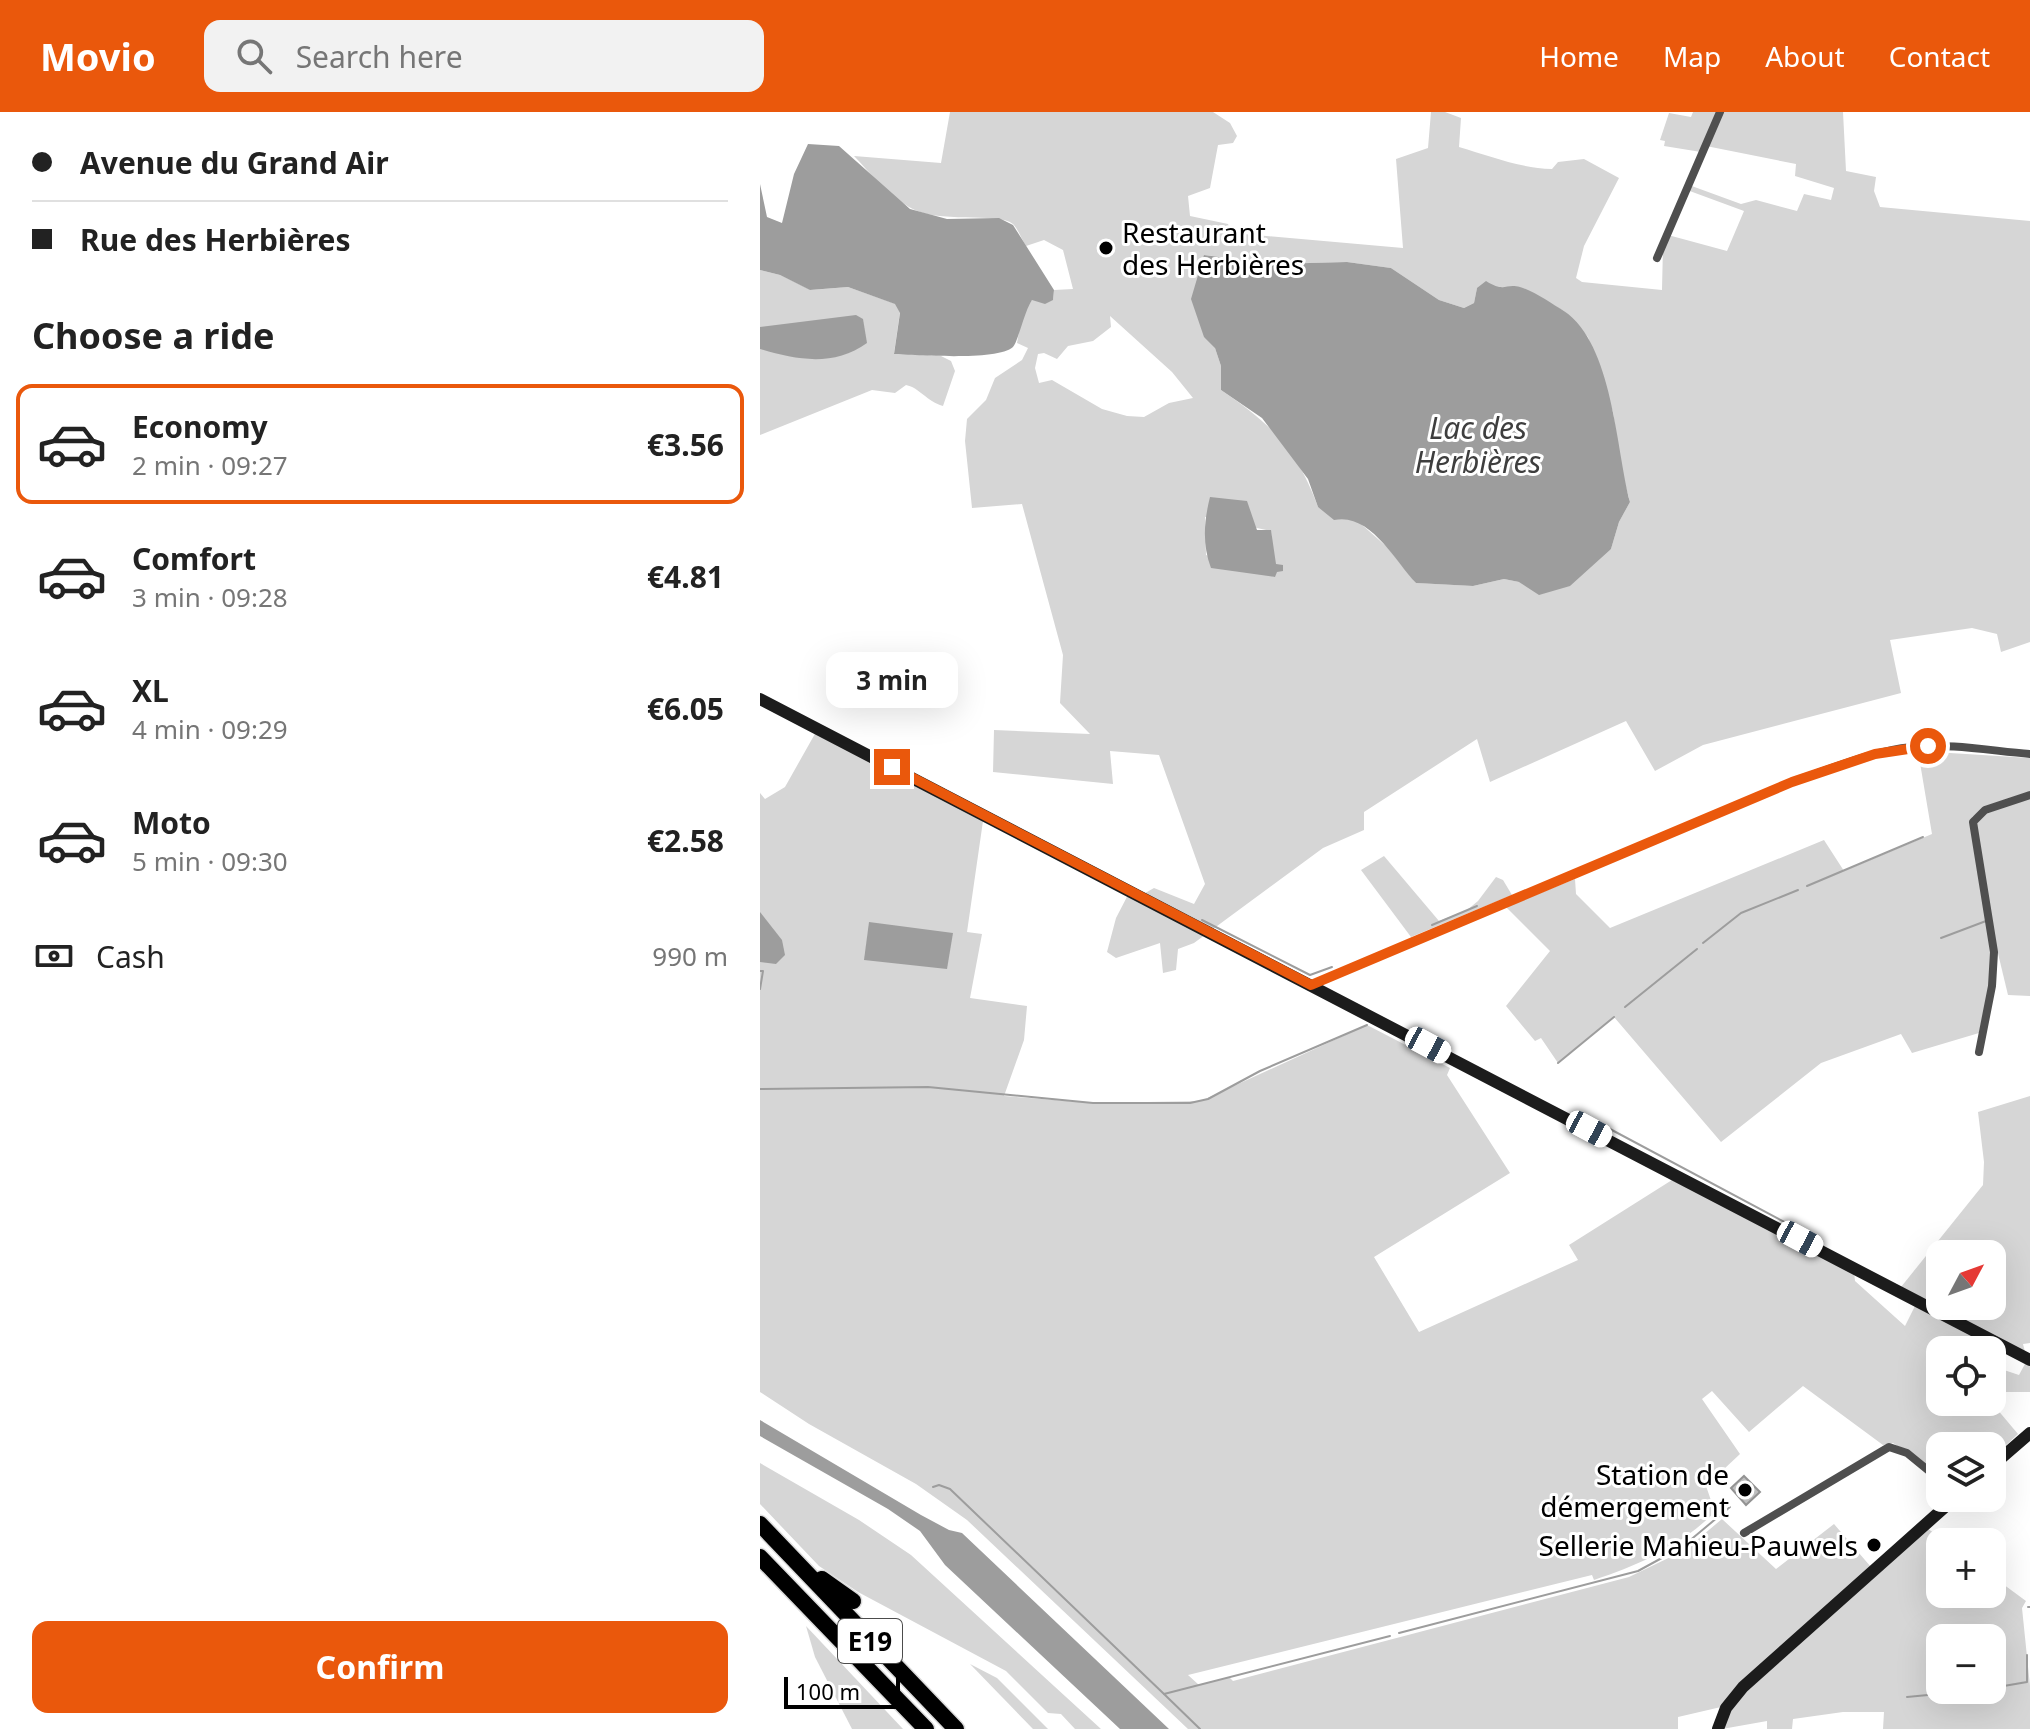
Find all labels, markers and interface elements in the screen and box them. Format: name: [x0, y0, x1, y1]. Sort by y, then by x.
search box: [204, 20, 764, 92]
text: Movio: [40, 30, 156, 82]
icon: search: [232, 34, 276, 78]
text: Search here: [296, 36, 463, 77]
text: Home: [1539, 37, 1619, 75]
text: Map: [1663, 37, 1721, 75]
text: About: [1765, 37, 1845, 75]
text: Contact: [1889, 37, 1990, 75]
text: Avenue du Grand Air: [80, 142, 389, 183]
place label: Restaurant des Herbières: [1122, 213, 1304, 283]
text: Rue des Herbières: [80, 219, 351, 260]
marker: Restaurant des Herbières: [1097, 239, 1115, 257]
text: Choose a ride: [32, 311, 274, 360]
text: Economy: [132, 406, 268, 447]
water label: Lac des Herbières: [1415, 407, 1541, 482]
icon: car: [36, 408, 108, 480]
text: €3.56: [647, 424, 724, 465]
text: 2 min · 09:27: [132, 447, 288, 483]
text: Comfort: [132, 538, 256, 579]
icon: car: [36, 540, 108, 612]
text: €4.81: [647, 556, 724, 597]
text: 3 min · 09:28: [132, 579, 288, 615]
callout: 3 min: [826, 651, 958, 707]
text: 3 min: [856, 662, 928, 698]
text: XL: [132, 670, 169, 711]
icon: car: [36, 672, 108, 744]
text: €6.05: [647, 688, 724, 729]
text: 4 min · 09:29: [132, 711, 288, 747]
route start: [1910, 728, 1946, 764]
route end: [874, 749, 910, 785]
text: Moto: [132, 802, 211, 843]
icon: car: [36, 804, 108, 876]
text: €2.58: [647, 820, 724, 861]
text: 5 min · 09:30: [132, 843, 288, 879]
icon: cash: [32, 934, 76, 978]
text: Cash: [96, 936, 165, 977]
text: 990 m: [652, 938, 728, 974]
car: [1401, 1023, 1455, 1067]
car: [1562, 1107, 1616, 1151]
car: [1773, 1217, 1827, 1261]
north arrow: [1926, 1240, 2006, 1320]
map controls: [1926, 1240, 2006, 1704]
button: locate: [1926, 1336, 2006, 1416]
button: layers: [1926, 1432, 2006, 1512]
place label: Station de démergement: [1540, 1455, 1729, 1525]
marker: Station de démergement: [1736, 1481, 1754, 1499]
place label: Sellerie Mahieu-Pauwels: [1539, 1526, 1858, 1564]
button: +: [1926, 1528, 2006, 1608]
marker: Sellerie Mahieu-Pauwels: [1865, 1536, 1883, 1554]
road number: E19: [838, 1619, 902, 1663]
button: Confirm: [32, 1621, 728, 1713]
button: −: [1926, 1624, 2006, 1704]
scale bar: [784, 1673, 900, 1709]
text: 100 m: [796, 1676, 860, 1706]

